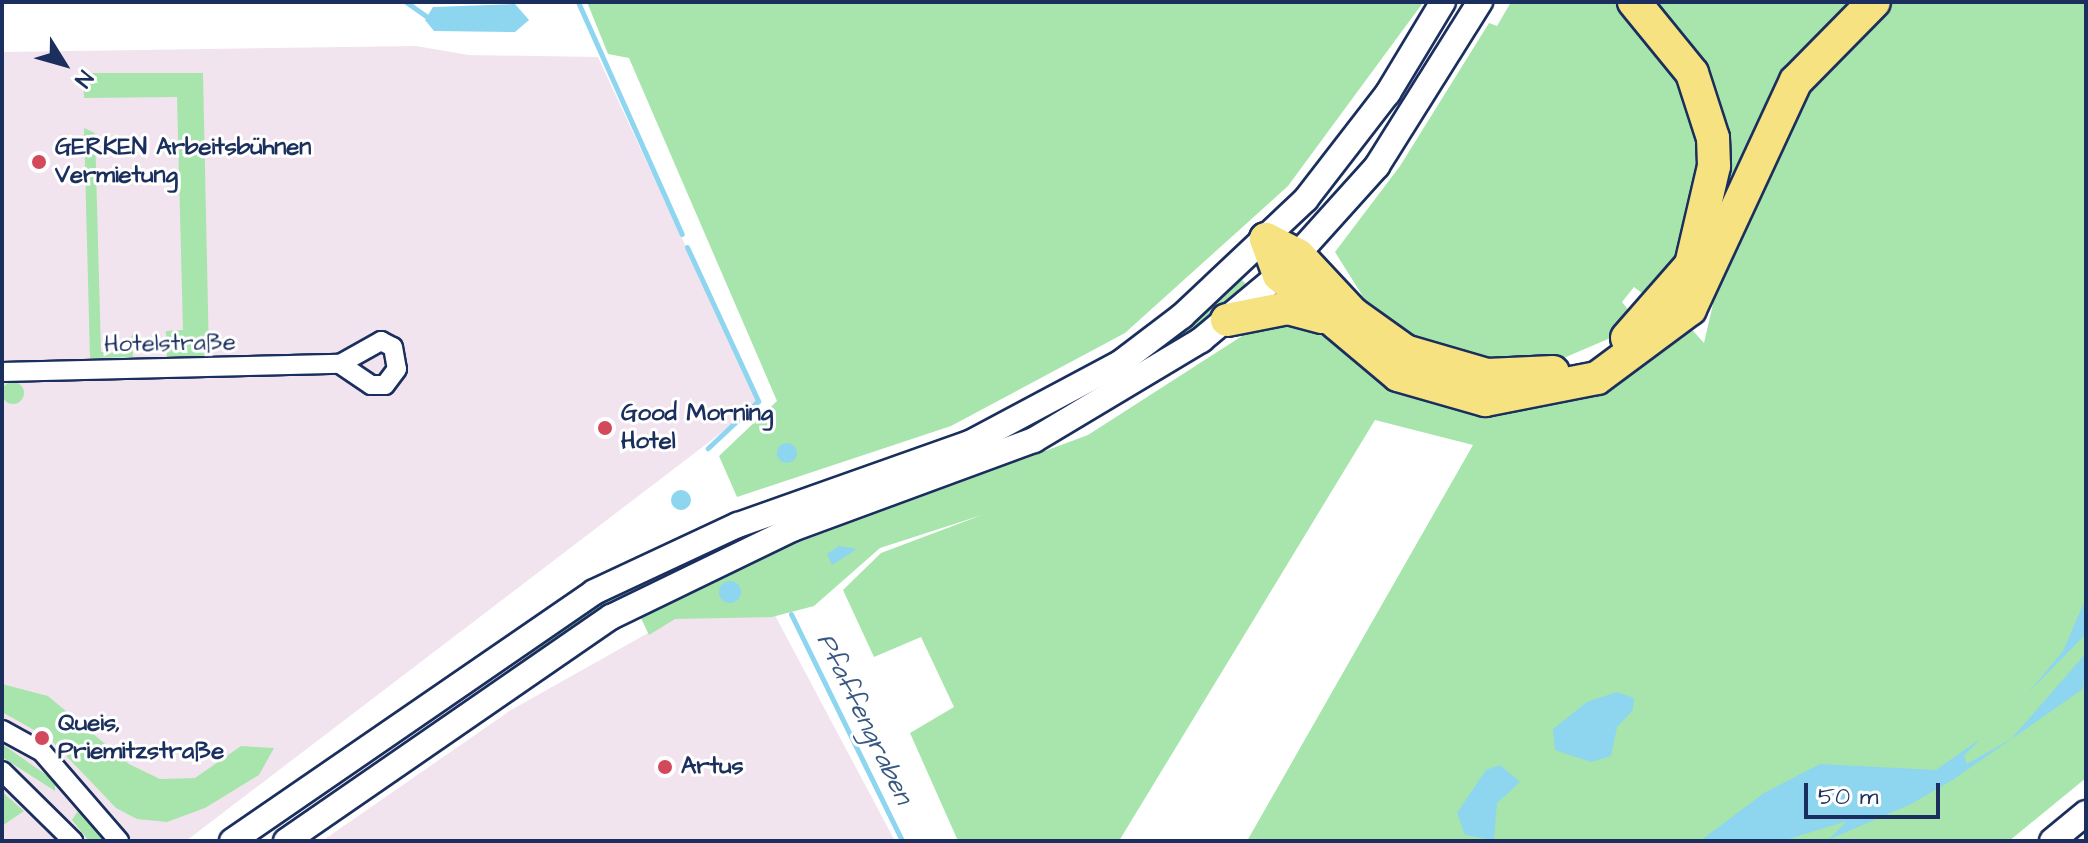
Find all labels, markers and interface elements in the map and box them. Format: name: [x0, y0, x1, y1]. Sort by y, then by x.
north arrow: [24, 24, 104, 104]
text: N: [67, 64, 100, 94]
place label: GERKEN Arbeitsbühnen Vermietung: [55, 134, 311, 190]
marker: GERKEN Arbeitsbühnen Vermietung: [30, 153, 48, 171]
street label: Hotelstraße: [104, 328, 236, 360]
place label: Good Morning Hotel: [621, 400, 773, 456]
marker: Good Morning Hotel: [596, 419, 614, 437]
water label: Pfaffengraben: [809, 629, 919, 809]
place label: Queis, Priemitzstraße: [58, 710, 224, 766]
marker: Queis, Priemitzstraße: [33, 729, 51, 747]
place label: Artus: [681, 753, 744, 781]
marker: Artus: [656, 758, 674, 776]
scale bar: [1808, 767, 1944, 817]
text: 50 m: [1818, 780, 1878, 814]

